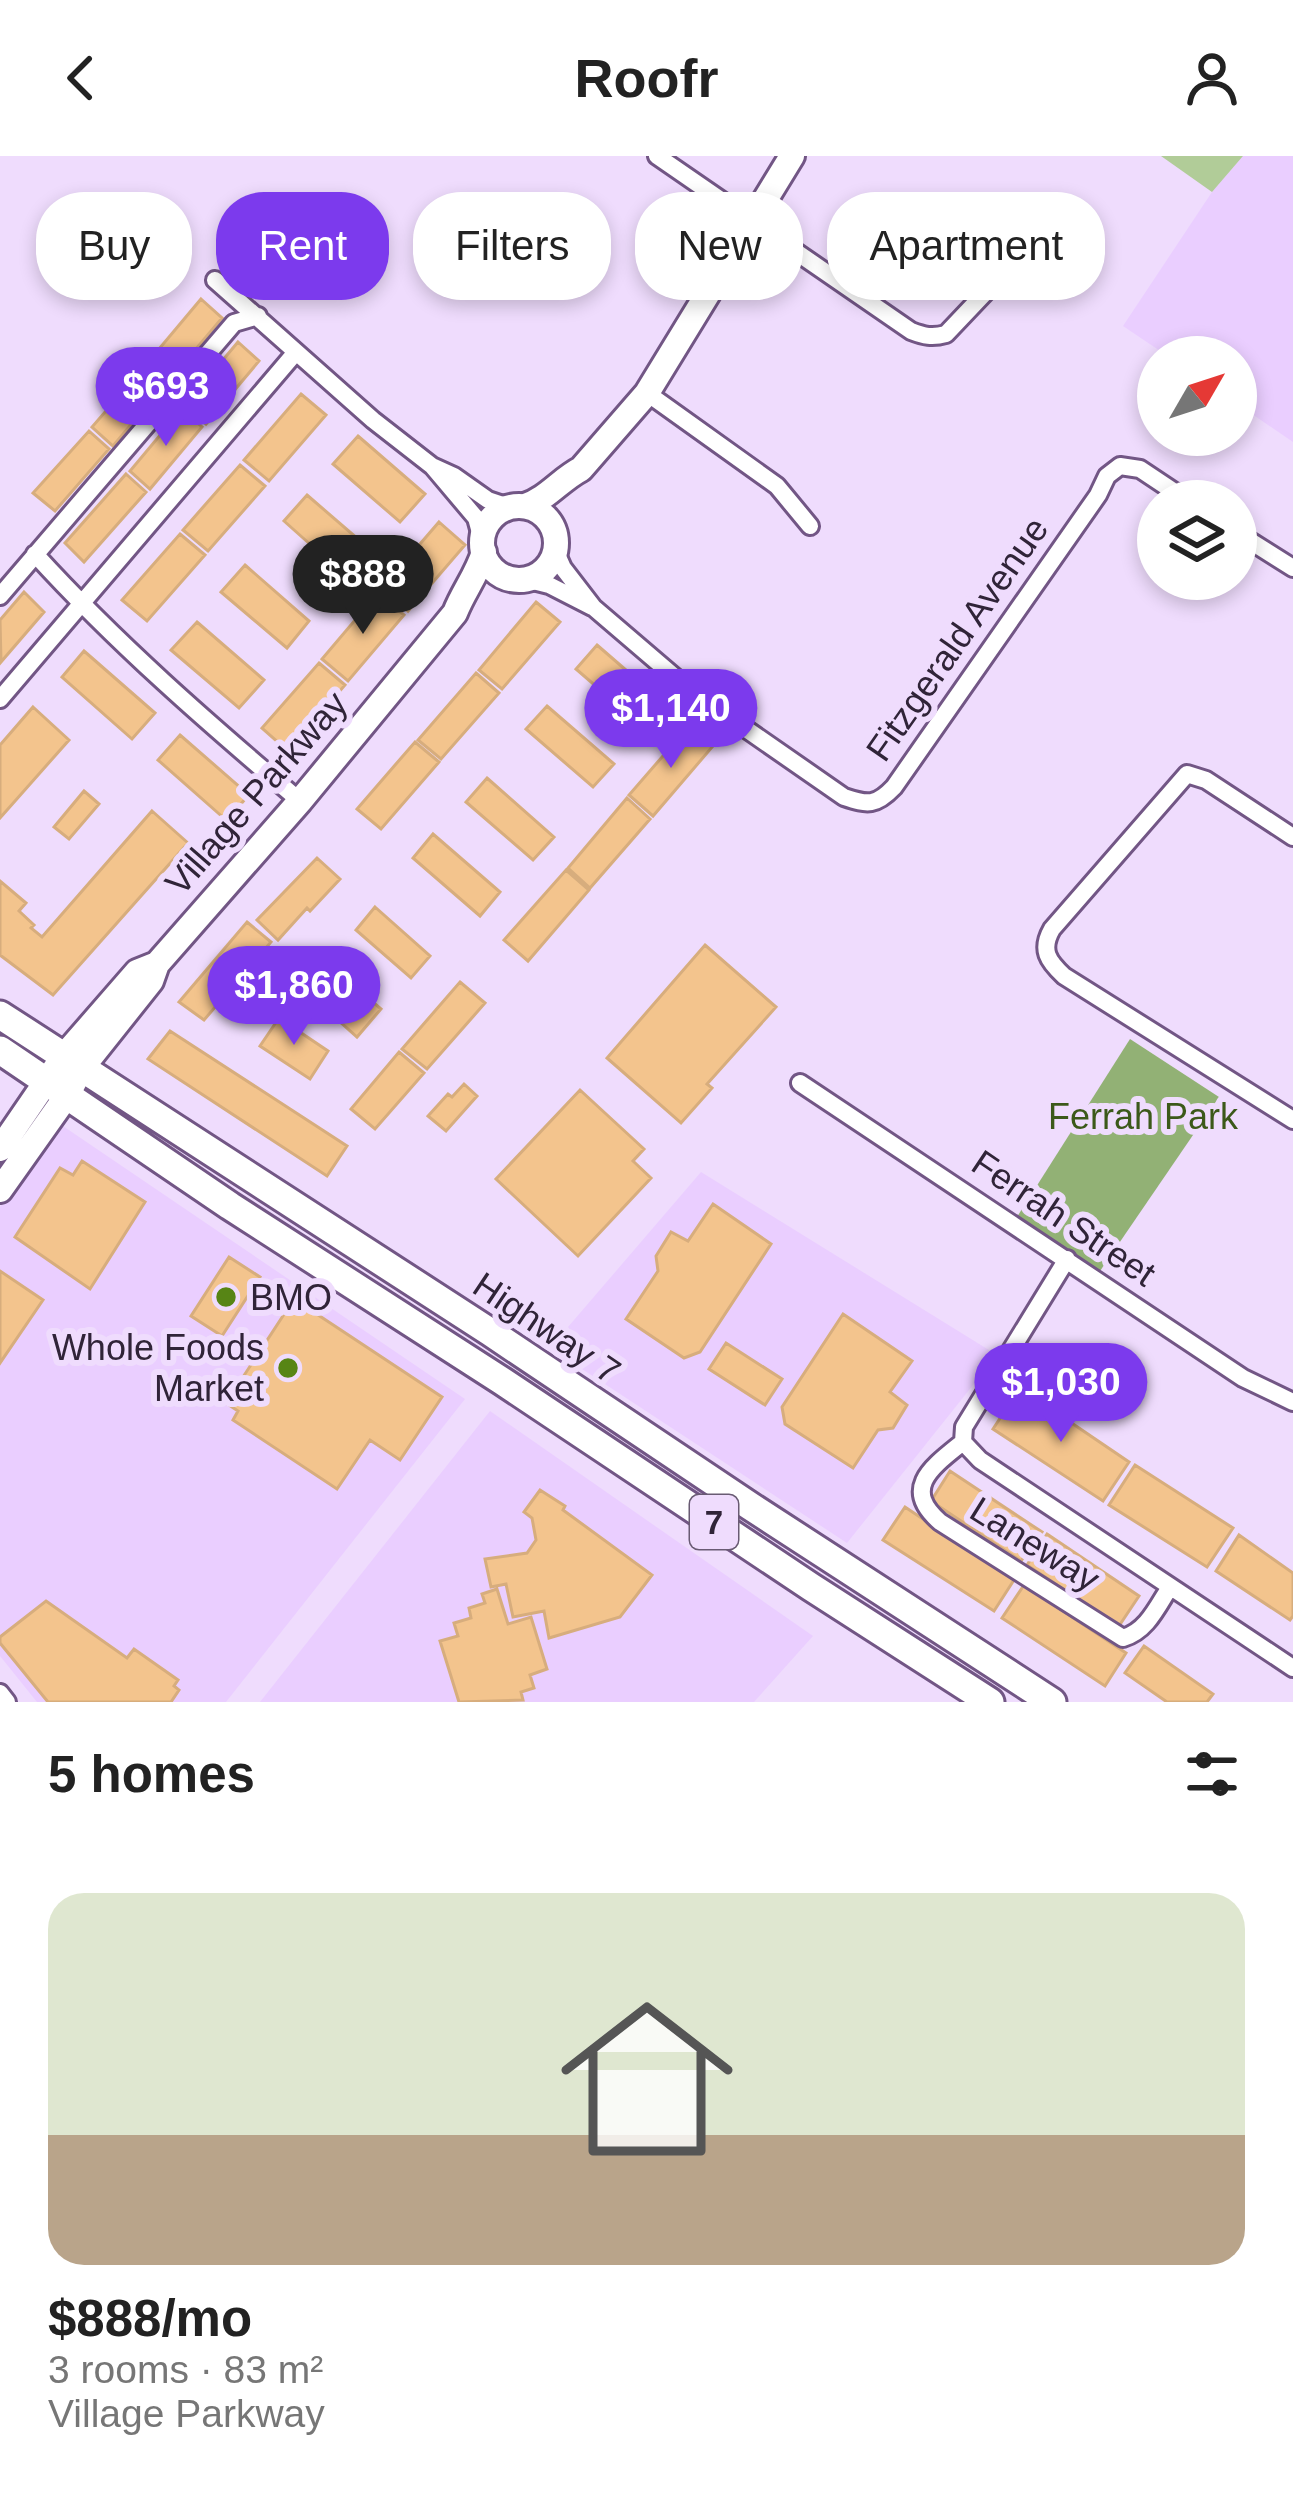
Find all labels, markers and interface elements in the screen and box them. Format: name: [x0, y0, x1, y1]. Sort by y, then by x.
icon: back: [48, 45, 114, 111]
icon: person: [1179, 45, 1245, 111]
text: Roofr: [575, 48, 718, 108]
chip: Buy: [36, 192, 192, 300]
chip: Rent: [216, 192, 389, 300]
chip: Filters: [413, 192, 611, 300]
chip: New: [635, 192, 803, 300]
chip: Apartment: [827, 192, 1105, 300]
north arrow: [1137, 336, 1257, 456]
map controls: [1137, 336, 1257, 600]
pin: $693: [95, 347, 237, 449]
text: $693: [123, 364, 209, 407]
button: layers: [1137, 480, 1257, 600]
street label: Fitzgerald Avenue: [858, 509, 1056, 769]
pin: $888: [292, 535, 434, 637]
text: $888: [320, 552, 406, 595]
pin: $1,140: [573, 669, 769, 771]
street label: Village Parkway: [157, 683, 355, 903]
text: $1,140: [611, 686, 731, 729]
pin: $1,860: [196, 946, 392, 1048]
text: $1,860: [234, 963, 354, 1006]
park label: Ferrah Park: [1048, 1096, 1239, 1137]
street label: Ferrah Street: [965, 1142, 1163, 1294]
street label: Highway 7: [466, 1264, 628, 1392]
place label: BMO: [250, 1277, 332, 1318]
marker: BMO: [213, 1284, 239, 1310]
place label: Whole Foods Market: [52, 1327, 264, 1409]
pin: $1,030: [963, 1343, 1159, 1445]
marker: Whole Foods Market: [275, 1355, 301, 1381]
text: $1,030: [1001, 1360, 1121, 1403]
street label: Laneway: [963, 1488, 1107, 1600]
road number: 7: [690, 1495, 738, 1549]
icon: filters: [1179, 1741, 1245, 1807]
text: 5 homes: [48, 1746, 255, 1803]
icon: home: [539, 1971, 755, 2187]
text: $888/mo: [48, 2290, 252, 2347]
text: 3 rooms · 83 m²: [48, 2348, 323, 2391]
text: Village Parkway: [48, 2392, 325, 2435]

